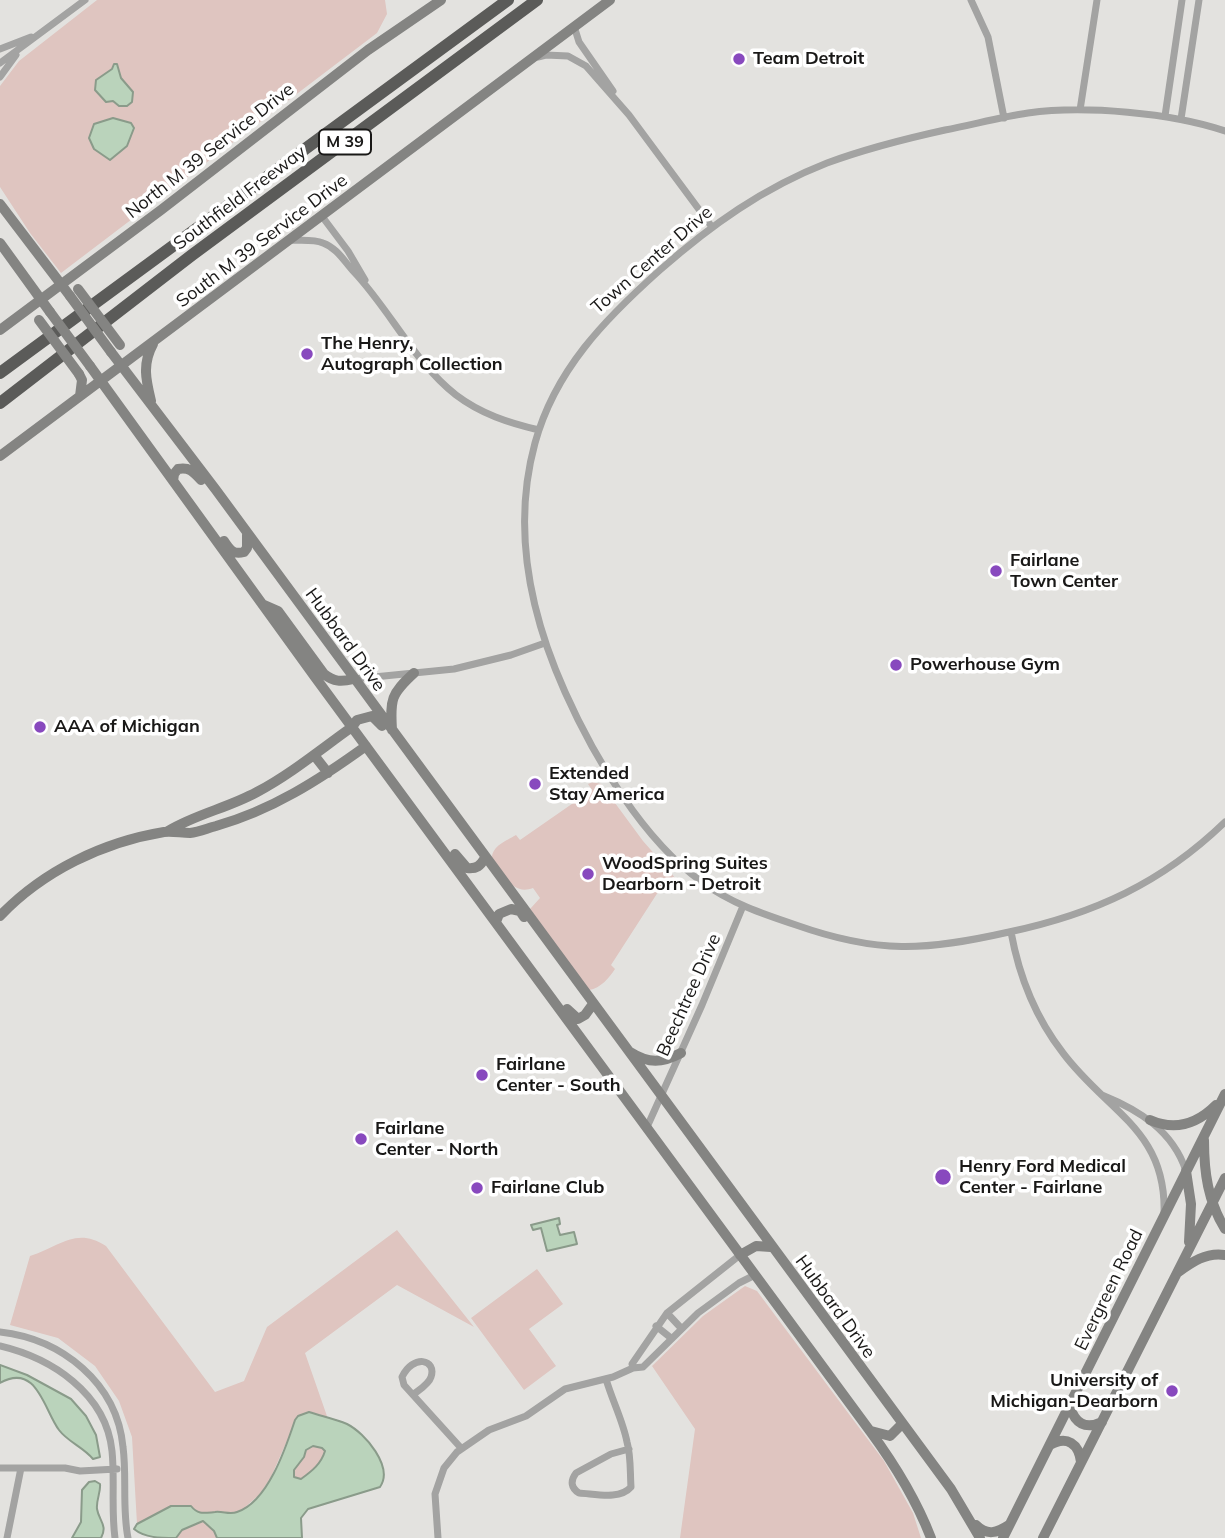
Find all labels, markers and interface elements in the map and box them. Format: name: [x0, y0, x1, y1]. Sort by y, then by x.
place label: Team Detroit: [753, 48, 864, 70]
marker: Team Detroit: [731, 51, 747, 67]
street label: North M 39 Service Drive: [122, 79, 298, 223]
road number: M 39: [319, 130, 371, 154]
street label: Southfield Freeway: [170, 141, 310, 255]
street label: South M 39 Service Drive: [172, 170, 352, 312]
street label: Town Center Drive: [587, 202, 717, 318]
place label: The Henry, Autograph Collection: [321, 333, 503, 376]
marker: The Henry, Autograph Collection: [299, 346, 315, 362]
place label: Fairlane Town Center: [1010, 550, 1118, 592]
marker: Fairlane Town Center: [988, 563, 1004, 579]
street label: Hubbard Drive: [300, 584, 390, 696]
place label: Powerhouse Gym: [910, 654, 1060, 676]
marker: Powerhouse Gym: [888, 657, 904, 673]
place label: AAA of Michigan: [54, 716, 200, 738]
marker: AAA of Michigan: [32, 719, 48, 735]
place label: Extended Stay America: [549, 763, 665, 806]
marker: Extended Stay America: [527, 776, 543, 792]
place label: WoodSpring Suites Dearborn - Detroit: [602, 853, 768, 896]
marker: WoodSpring Suites Dearborn - Detroit: [580, 866, 596, 882]
street label: Beechtree Drive: [652, 930, 726, 1060]
place label: Fairlane Center - South: [496, 1054, 621, 1096]
marker: Fairlane Center - South: [474, 1067, 490, 1083]
place label: Fairlane Center - North: [375, 1118, 498, 1160]
marker: Fairlane Center - North: [353, 1131, 369, 1147]
place label: Henry Ford Medical Center - Fairlane: [959, 1156, 1126, 1198]
marker: Henry Ford Medical Center - Fairlane: [933, 1167, 953, 1187]
place label: Fairlane Club: [491, 1177, 604, 1199]
marker: Fairlane Club: [469, 1180, 485, 1196]
street label: Evergreen Road: [1070, 1226, 1148, 1354]
street label: Hubbard Drive: [790, 1251, 880, 1363]
place label: University of Michigan-Dearborn: [990, 1370, 1158, 1412]
marker: University of Michigan-Dearborn: [1164, 1383, 1180, 1399]

